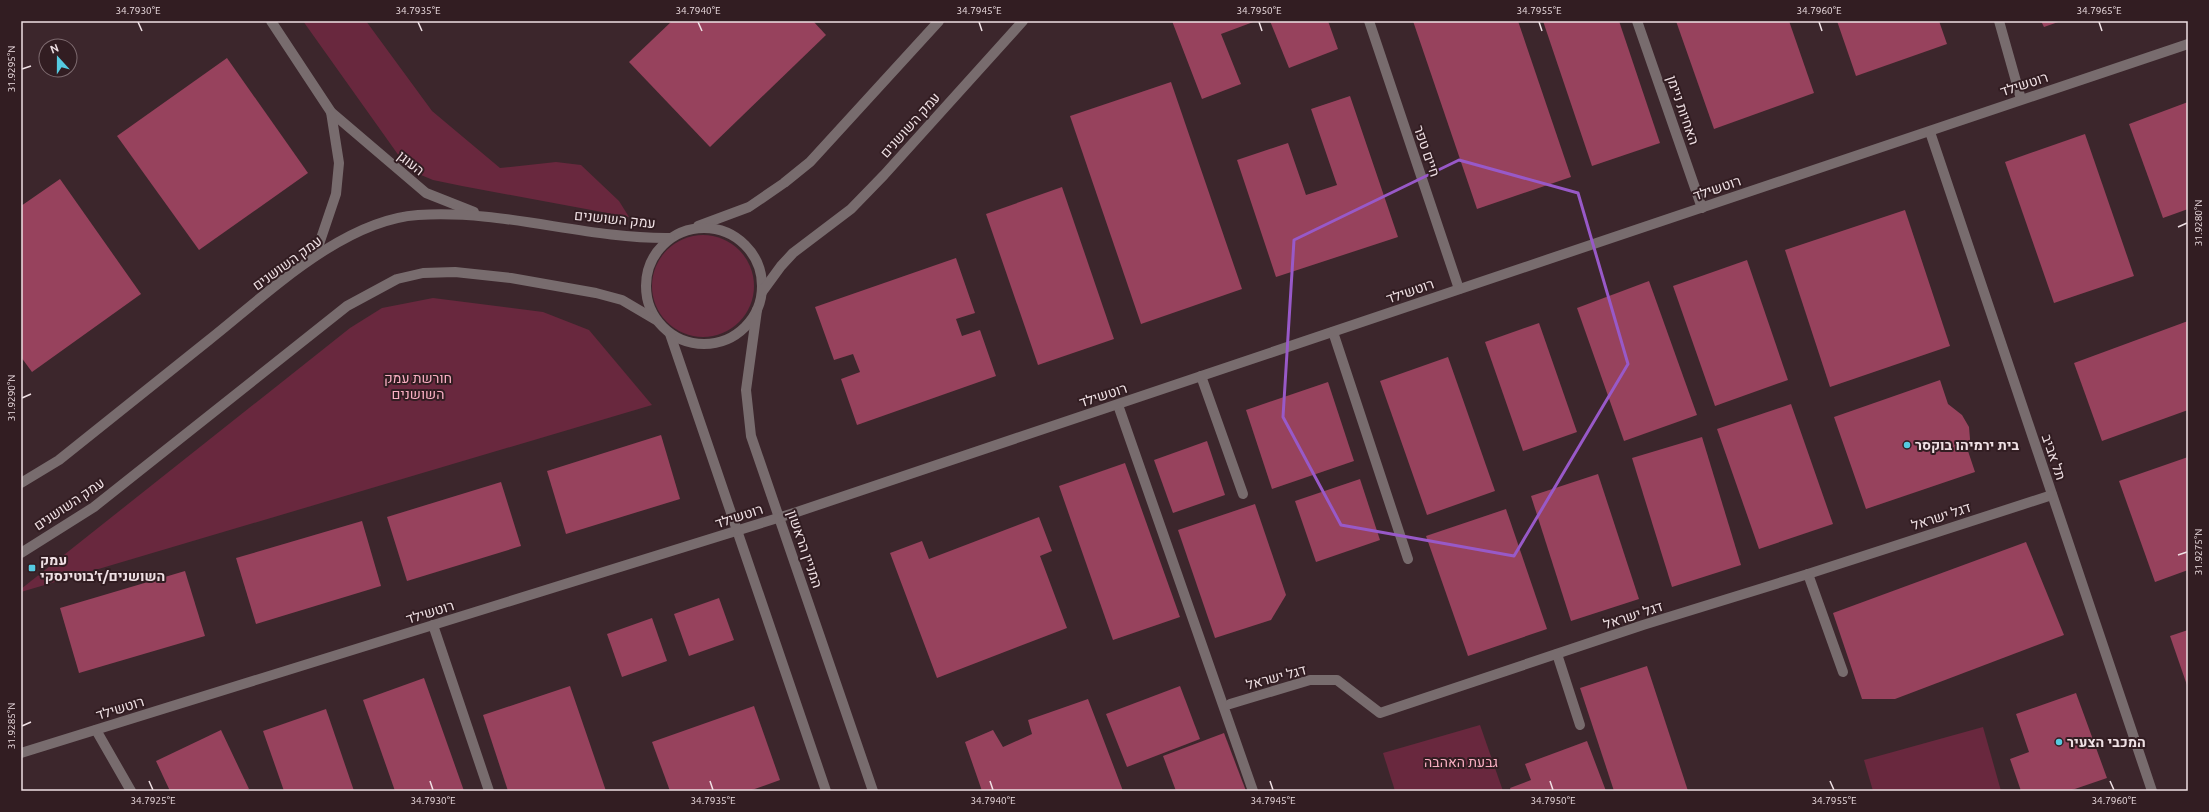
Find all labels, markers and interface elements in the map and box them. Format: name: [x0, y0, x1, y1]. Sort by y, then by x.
text: 34.7930°E: [115, 5, 161, 16]
text: 34.7935°E: [395, 5, 441, 16]
text: 34.7940°E: [675, 5, 721, 16]
text: 34.7945°E: [956, 5, 1002, 16]
text: 34.7950°E: [1236, 5, 1282, 16]
text: 34.7955°E: [1516, 5, 1562, 16]
text: 34.7960°E: [1796, 5, 1842, 16]
text: 34.7965°E: [2076, 5, 2122, 16]
north arrow: [38, 38, 78, 78]
text: N: [48, 42, 60, 56]
text: 31.9295°N: [6, 46, 17, 92]
street label: רוטשילד: [1998, 69, 2050, 99]
street label: האחיות ניימן: [1664, 73, 1702, 147]
street label: עמק השושנים: [877, 89, 943, 161]
street label: חיים טפר: [1411, 123, 1443, 179]
street label: העוגן: [394, 147, 428, 179]
street label: רוטשילד: [1691, 172, 1743, 204]
text: 31.9280°N: [2193, 200, 2204, 246]
street label: עמק השושנים: [574, 207, 656, 231]
street label: עמק השושנים: [249, 233, 325, 293]
street label: רוטשילד: [1384, 275, 1436, 307]
park label: חורשת עמק השושנים: [384, 370, 452, 402]
text: 31.9290°N: [6, 375, 17, 421]
street label: רוטשילד: [1077, 380, 1129, 410]
street label: תל אביב: [2039, 432, 2069, 482]
place label: בית ירמיהו בוקסר: [1915, 437, 2019, 453]
marker: בית ירמיהו בוקסר: [1902, 440, 1912, 450]
street label: עמק השושנים: [31, 475, 107, 533]
street label: דגל ישראל: [1909, 499, 1973, 533]
street label: רוטשילד: [713, 501, 765, 531]
street label: המניין הראשון: [784, 508, 826, 590]
text: 31.9275°N: [2193, 529, 2204, 575]
place label: עמק השושנים/ז׳בוטינסקי: [40, 552, 165, 584]
marker: עמק השושנים/ז׳בוטינסקי: [27, 563, 37, 573]
street label: רוטשילד: [404, 597, 456, 627]
street label: דגל ישראל: [1601, 598, 1665, 632]
street label: דגל ישראל: [1244, 661, 1308, 693]
street label: רוטשילד: [94, 693, 146, 723]
text: 31.9285°N: [6, 703, 17, 749]
place label: המכבי הצעיר: [2067, 734, 2146, 750]
marker: המכבי הצעיר: [2054, 737, 2064, 747]
park label: גבעת האהבה: [1424, 754, 1498, 770]
text: 34.7925°E: [130, 795, 176, 806]
text: 34.7930°E: [410, 795, 456, 806]
text: 34.7935°E: [690, 795, 736, 806]
text: 34.7940°E: [970, 795, 1016, 806]
text: 34.7945°E: [1250, 795, 1296, 806]
text: 34.7950°E: [1530, 795, 1576, 806]
text: 34.7955°E: [1811, 795, 1857, 806]
text: 34.7960°E: [2091, 795, 2137, 806]

